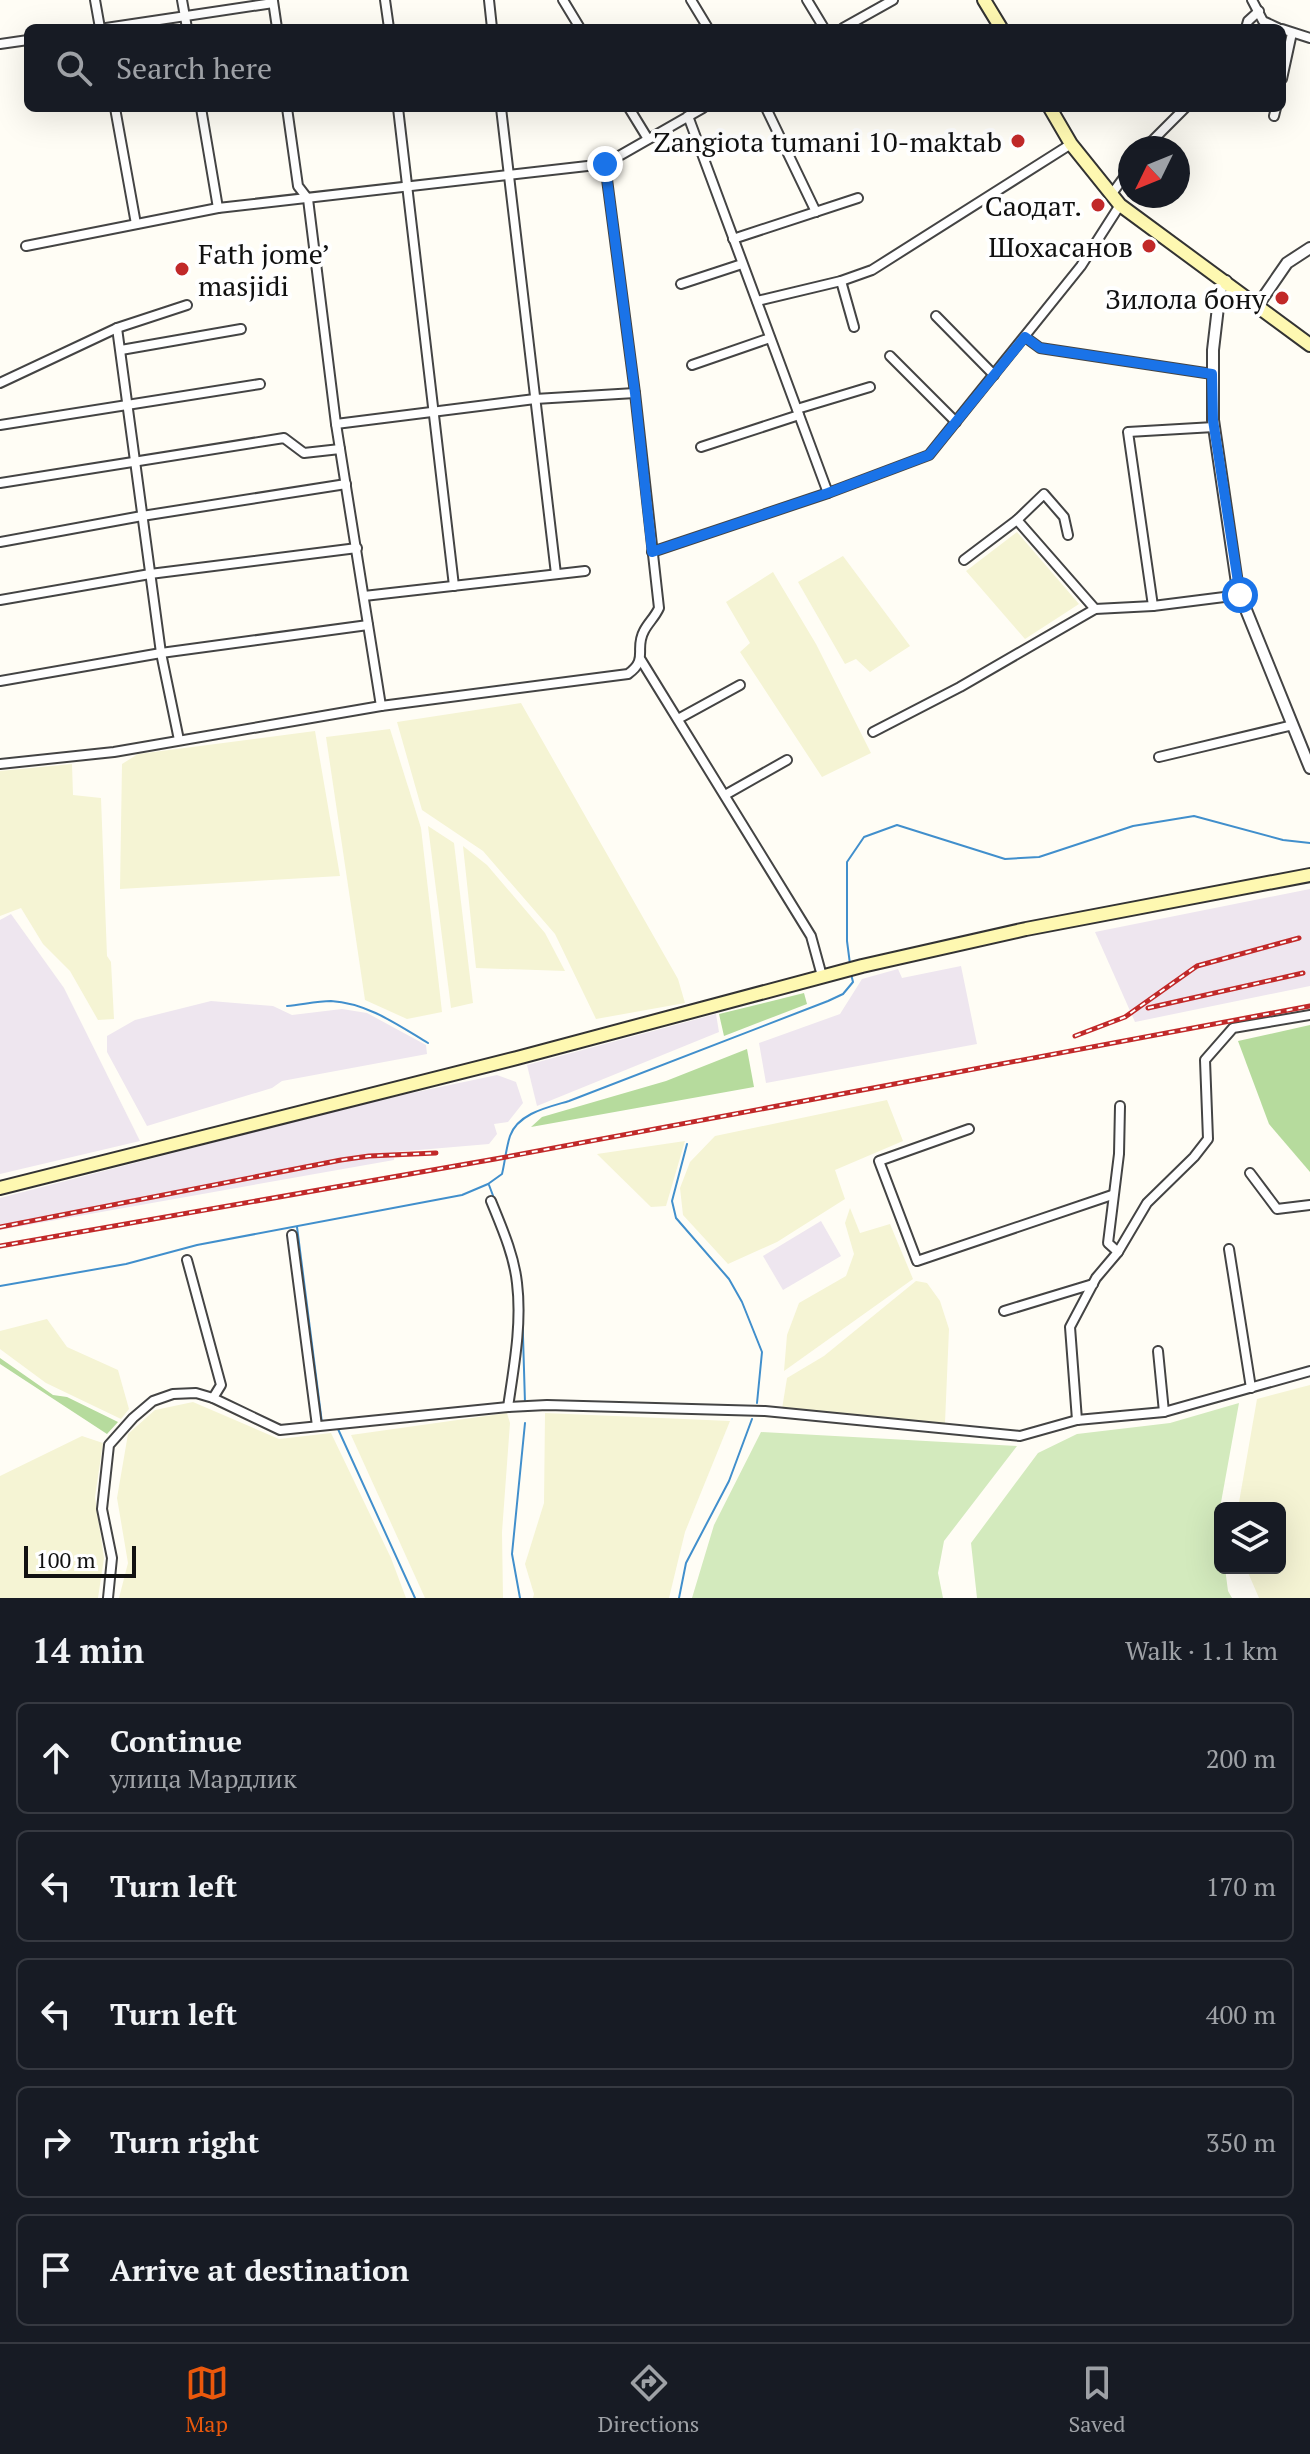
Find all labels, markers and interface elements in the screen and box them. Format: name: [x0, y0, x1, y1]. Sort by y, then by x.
search box: [24, 24, 1286, 112]
icon: search: [52, 46, 96, 90]
text: Search here: [116, 48, 272, 88]
place label: Zangiota tumani 10-maktab: [654, 123, 1002, 160]
marker: Zangiota tumani 10-maktab: [1009, 132, 1027, 150]
north arrow: [1118, 136, 1190, 208]
route end: [587, 146, 623, 182]
place label: Саодат.: [985, 187, 1082, 224]
marker: Саодат.: [1089, 196, 1107, 214]
place label: Шохасанов: [989, 228, 1133, 265]
place label: Fath jome’ masjidi: [198, 235, 330, 304]
marker: Шохасанов: [1140, 237, 1158, 255]
marker: Fath jome’ masjidi: [173, 260, 191, 278]
place label: Зилола бону: [1105, 280, 1267, 317]
marker: Зилола бону: [1273, 289, 1291, 307]
route start: [1222, 577, 1258, 613]
map controls: [1214, 1502, 1286, 1574]
button: layers: [1214, 1502, 1286, 1574]
scale bar: [24, 1542, 136, 1578]
text: 100 m: [36, 1545, 96, 1574]
text: 14 min: [32, 1628, 144, 1673]
text: Walk · 1.1 km: [1125, 1633, 1278, 1667]
text: Continue: [110, 1721, 242, 1761]
icon: ahead: [34, 1736, 78, 1780]
text: 200 m: [1206, 1741, 1276, 1775]
text: улица Мардлик: [110, 1761, 297, 1795]
icon: left: [34, 1864, 78, 1908]
text: Turn left: [110, 1866, 237, 1906]
text: 170 m: [1206, 1869, 1276, 1903]
icon: left: [34, 1992, 78, 2036]
text: Turn left: [110, 1994, 237, 2034]
text: 400 m: [1206, 1997, 1276, 2031]
icon: right: [34, 2120, 78, 2164]
text: Turn right: [110, 2122, 259, 2162]
text: 350 m: [1206, 2125, 1276, 2159]
icon: arrive: [34, 2248, 78, 2292]
text: Arrive at destination: [110, 2250, 409, 2290]
tab: Map: [185, 2361, 229, 2438]
tab: Directions: [598, 2361, 699, 2438]
tab: Saved: [1068, 2361, 1125, 2438]

